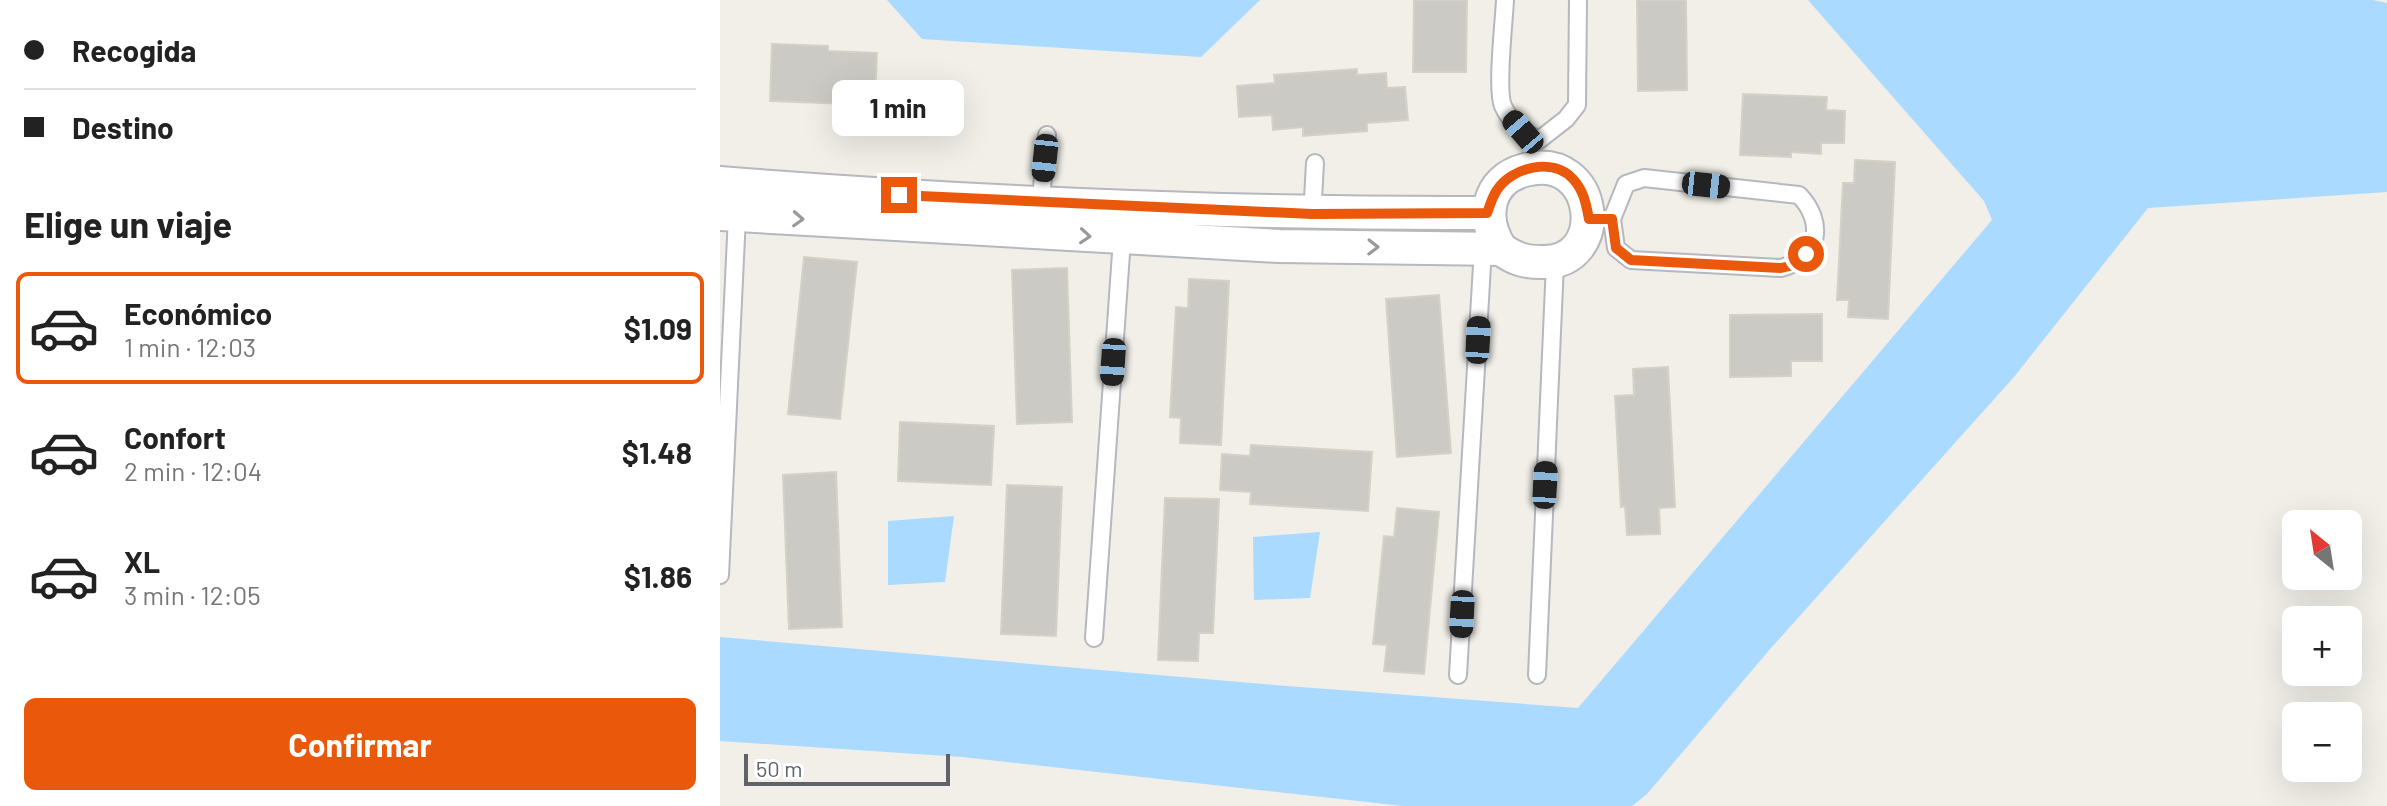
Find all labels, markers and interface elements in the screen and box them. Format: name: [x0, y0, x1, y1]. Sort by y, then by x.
text: Recogida: [72, 32, 196, 68]
callout: 1 min: [833, 79, 965, 135]
text: 1 min: [870, 92, 926, 123]
car: [1498, 106, 1548, 158]
text: Destino: [72, 109, 174, 145]
car: [1031, 133, 1059, 183]
car: [1681, 171, 1731, 199]
route end: [881, 177, 917, 213]
text: Elige un viaje: [24, 202, 232, 245]
one-way arrow: [792, 210, 805, 227]
one-way arrow: [1079, 227, 1092, 244]
route start: [1788, 236, 1824, 272]
one-way arrow: [1367, 238, 1380, 256]
icon: car: [28, 292, 100, 364]
text: Económico: [124, 295, 272, 331]
text: $1.09: [624, 310, 692, 346]
car: [1465, 315, 1491, 365]
text: 1 min · 12:03: [124, 331, 256, 362]
car: [1099, 337, 1127, 387]
icon: car: [28, 416, 100, 488]
text: Confort: [124, 419, 226, 455]
text: $1.48: [622, 434, 692, 470]
text: 2 min · 12:04: [124, 455, 262, 486]
car: [1532, 460, 1558, 510]
north arrow: [2282, 510, 2362, 590]
map controls: [2282, 510, 2362, 782]
icon: car: [28, 540, 100, 612]
text: XL: [124, 543, 160, 579]
text: $1.86: [624, 558, 692, 594]
text: 3 min · 12:05: [124, 579, 261, 610]
car: [1449, 589, 1475, 639]
button: +: [2282, 606, 2362, 686]
button: Confirmar: [24, 698, 696, 790]
button: −: [2282, 702, 2362, 782]
scale bar: [744, 750, 950, 786]
text: 50 m: [756, 755, 802, 781]

